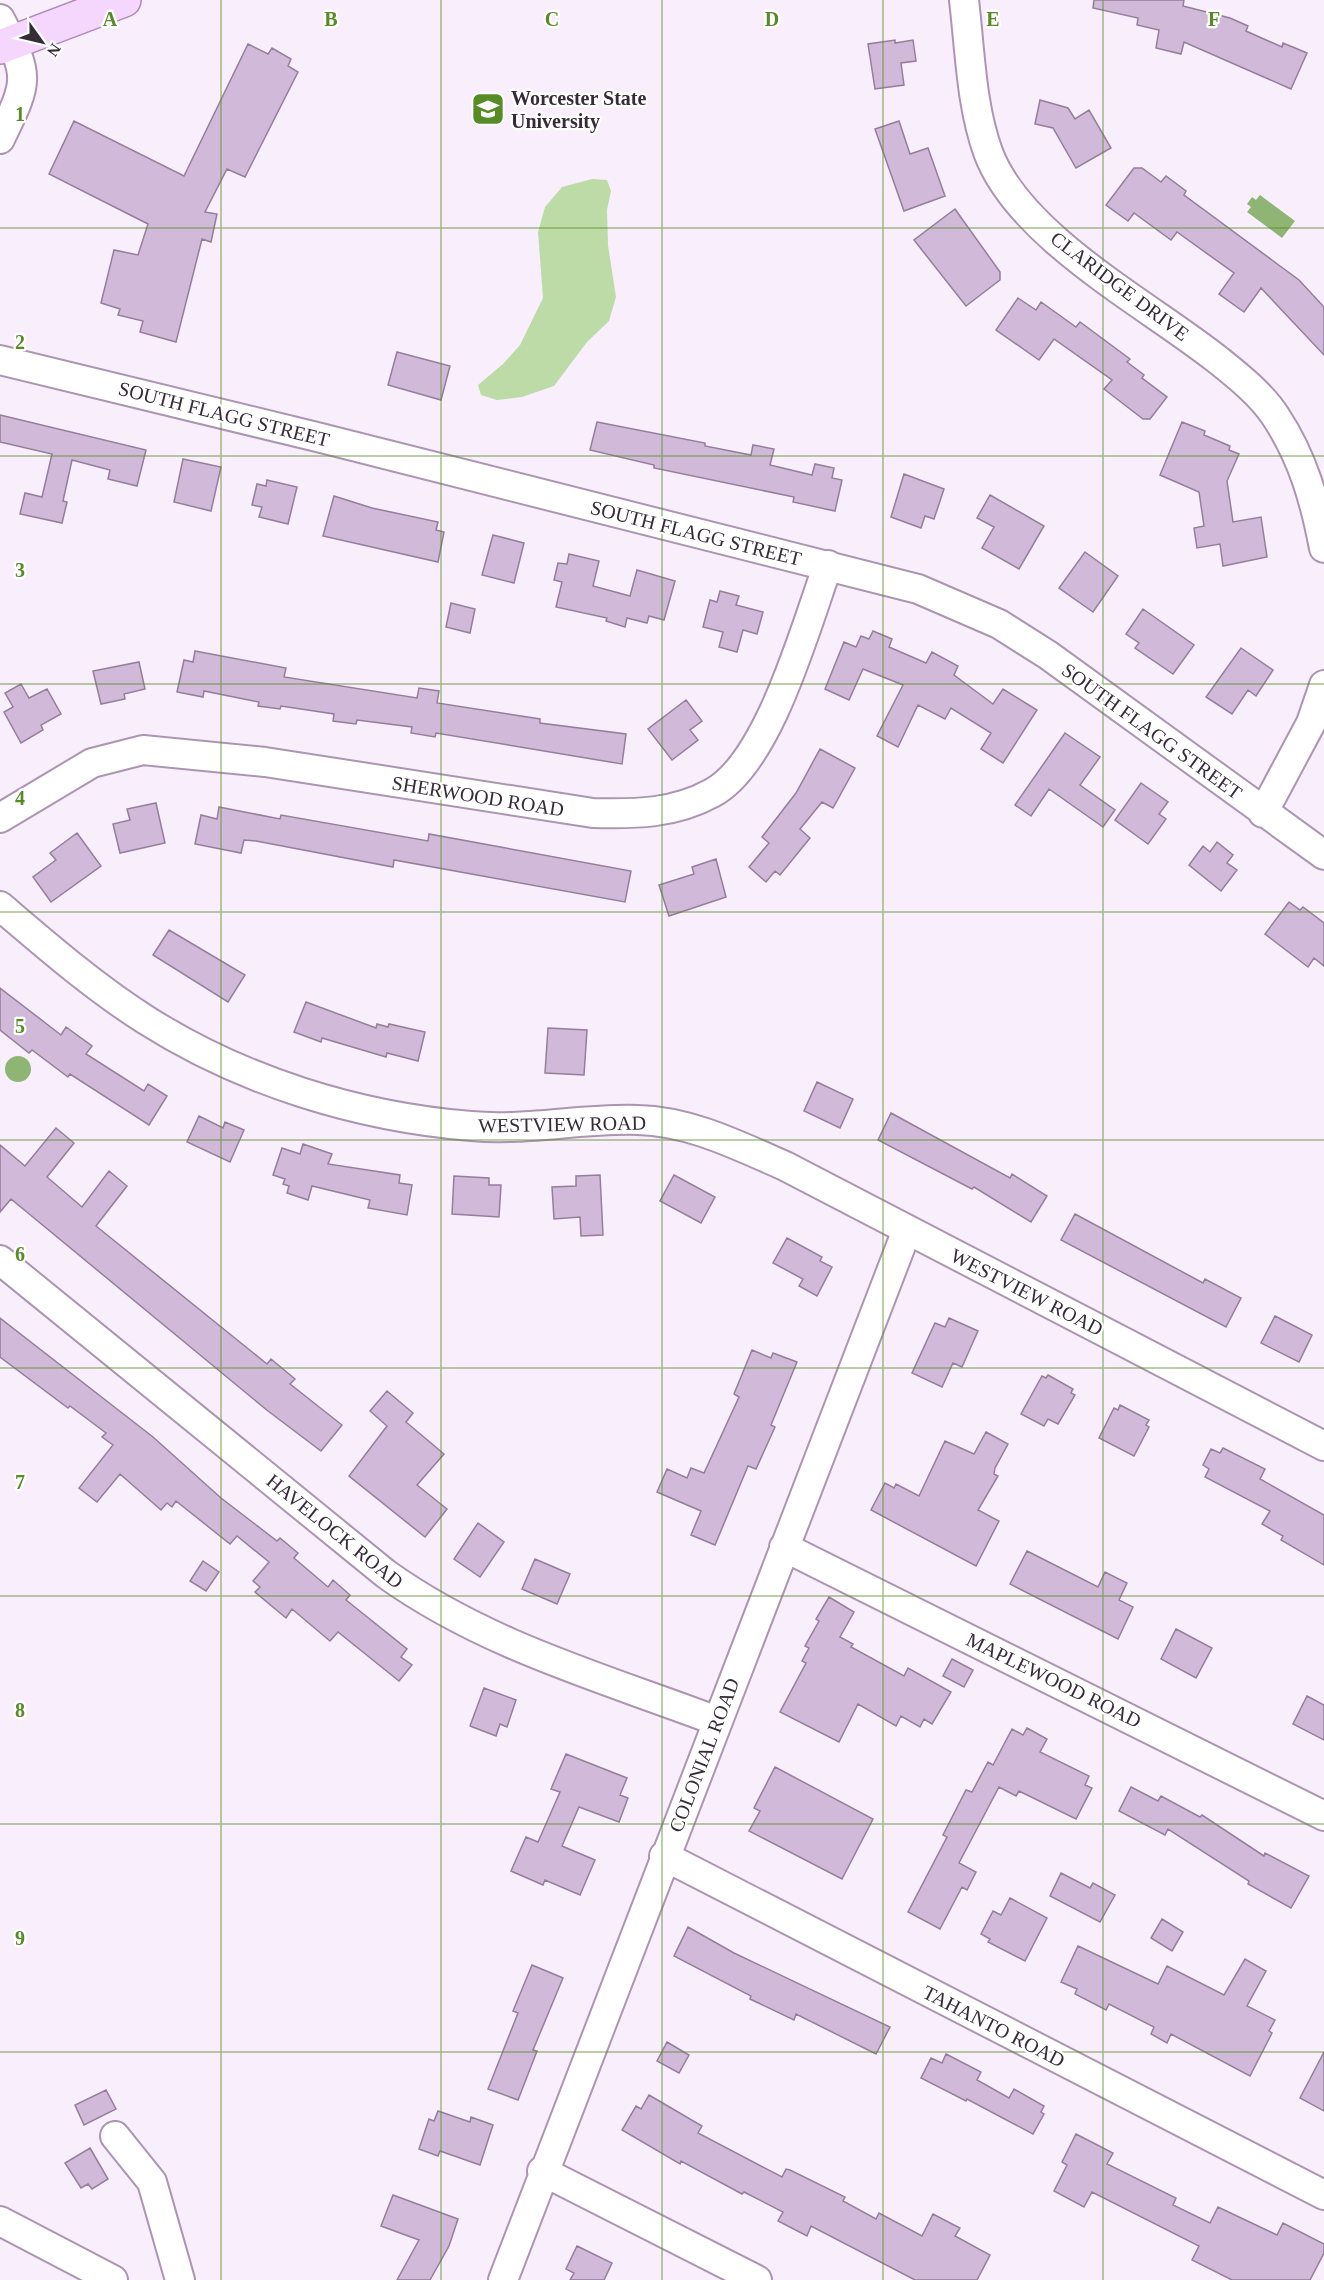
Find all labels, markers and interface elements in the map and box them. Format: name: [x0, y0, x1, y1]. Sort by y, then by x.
text: A: [103, 8, 118, 30]
text: B: [324, 8, 338, 30]
text: C: [545, 8, 559, 30]
text: D: [765, 8, 779, 30]
text: E: [986, 8, 1000, 30]
text: F: [1208, 8, 1220, 30]
north arrow: [12, 12, 72, 72]
text: N: [43, 41, 64, 60]
place label: Worcester State University: [511, 87, 646, 133]
school or university icon: Worcester State University: [470, 91, 506, 127]
text: 1: [15, 103, 25, 125]
street label: CLARIDGE DRIVE: [1047, 227, 1193, 345]
text: 2: [15, 331, 25, 353]
street label: SOUTH FLAGG STREET: [116, 377, 332, 451]
street label: SOUTH FLAGG STREET: [588, 496, 804, 570]
text: 3: [15, 559, 25, 581]
street label: SOUTH FLAGG STREET: [1058, 658, 1246, 804]
street label: SHERWOOD ROAD: [390, 772, 566, 820]
text: 4: [15, 787, 25, 809]
text: 5: [15, 1015, 25, 1037]
street label: WESTVIEW ROAD: [478, 1112, 646, 1136]
text: 6: [15, 1243, 25, 1265]
street label: WESTVIEW ROAD: [947, 1244, 1107, 1340]
street label: HAVELOCK ROAD: [262, 1469, 408, 1593]
text: 7: [15, 1471, 25, 1493]
street label: MAPLEWOOD ROAD: [963, 1628, 1145, 1732]
street label: COLONIAL ROAD: [664, 1675, 744, 1835]
text: 8: [15, 1699, 25, 1721]
text: 9: [15, 1927, 25, 1949]
street label: TAHANTO ROAD: [919, 1981, 1069, 2071]

